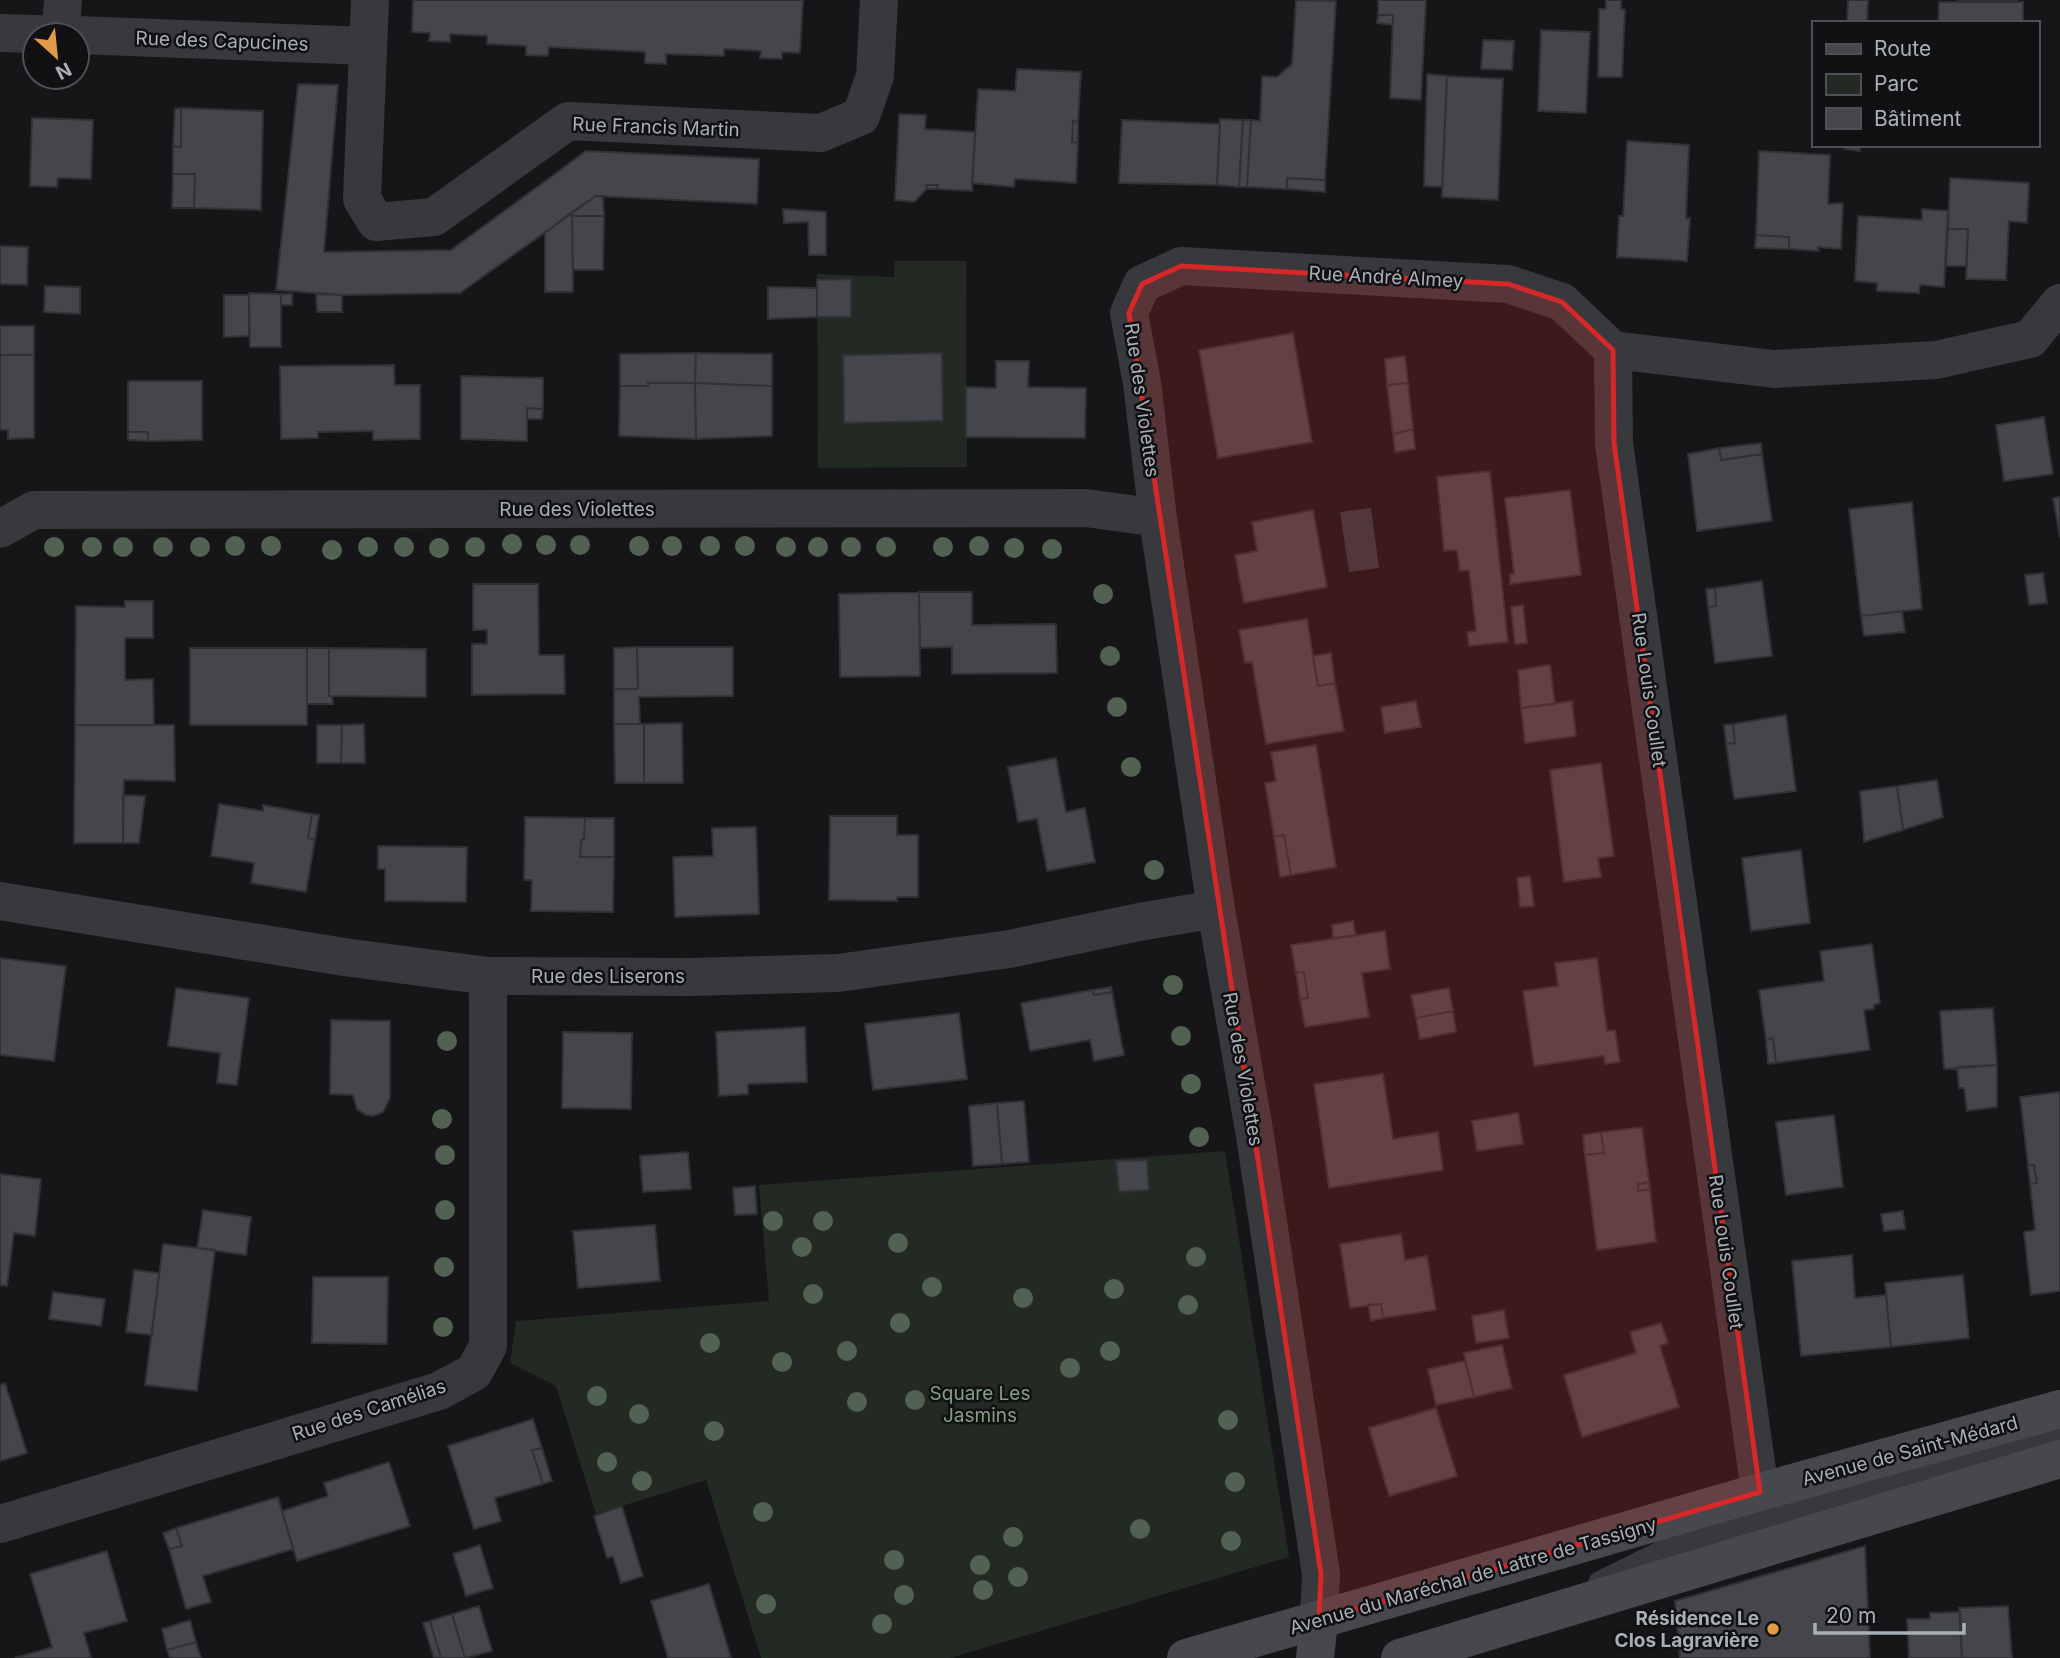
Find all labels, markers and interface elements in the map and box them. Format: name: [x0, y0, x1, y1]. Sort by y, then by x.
north arrow: [21, 21, 91, 91]
legend: [1812, 21, 2039, 147]
street label: Rue des Capucines: [135, 26, 309, 56]
text: Route: [1874, 36, 1931, 61]
text: N: [52, 57, 75, 84]
text: Parc: [1874, 71, 1919, 96]
text: Bâtiment: [1874, 106, 1962, 131]
street label: Rue Francis Martin: [572, 113, 740, 141]
street label: Rue André Almey: [1308, 261, 1464, 293]
street label: Rue des Violettes: [1120, 321, 1164, 479]
street label: Rue des Violettes: [499, 498, 655, 521]
street label: Rue Louis Coullet: [1627, 611, 1671, 769]
street label: Rue des Liserons: [531, 965, 685, 988]
street label: Rue des Violettes: [1218, 990, 1268, 1148]
street label: Rue Louis Coullet: [1704, 1173, 1748, 1331]
street label: Rue des Camélias: [289, 1374, 449, 1446]
park label: Square Les Jasmins: [930, 1382, 1030, 1427]
street label: Avenue de Saint-Médard: [1800, 1411, 2020, 1491]
street label: Avenue du Maréchal de Lattre de Tassigny: [1287, 1512, 1660, 1640]
scale bar: [1815, 1592, 1964, 1636]
text: 20 m: [1826, 1603, 1876, 1628]
place label: Résidence Le Clos Lagravière: [1615, 1607, 1759, 1652]
marker: Résidence Le Clos Lagravière: [1765, 1621, 1781, 1637]

